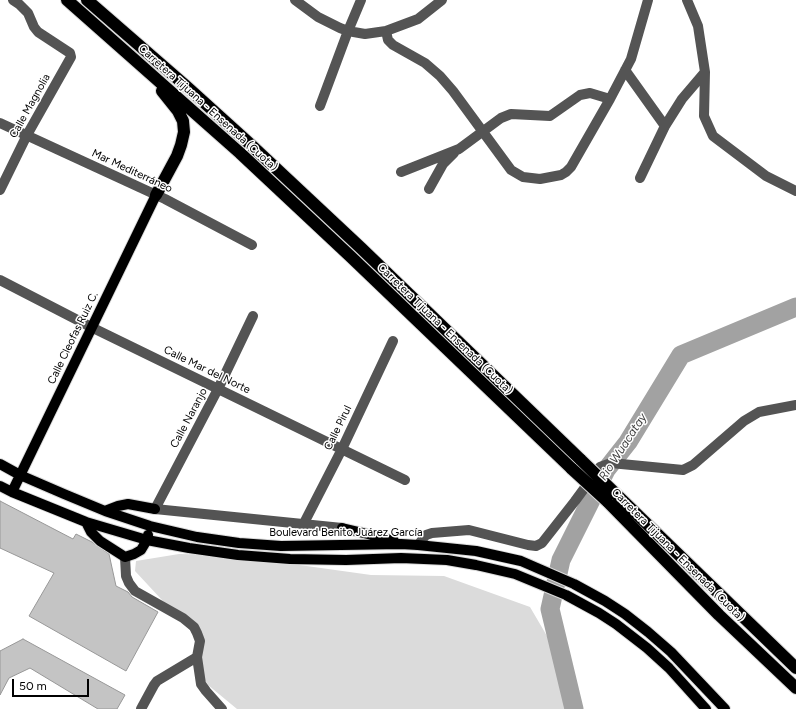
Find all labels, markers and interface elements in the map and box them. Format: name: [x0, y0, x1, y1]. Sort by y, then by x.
street label: Carretera Tijuana - Ensenada (Cuota): [136, 42, 280, 174]
street label: Calle Magnolia: [7, 71, 53, 141]
street label: Mar Mediterráneo: [90, 147, 174, 195]
street label: Carretera Tijuana - Ensenada (Cuota): [375, 261, 515, 397]
street label: Calle Cleofas Ruiz C.: [45, 290, 101, 386]
street label: Calle Mar del Norte: [162, 343, 252, 397]
street label: Calle Naranjo: [168, 386, 210, 450]
street label: Calle Pirul: [321, 403, 355, 453]
water label: Rio Wuacatay: [596, 411, 650, 483]
street label: Carretera Tijuana - Ensenada (Cuota): [609, 486, 747, 624]
street label: Boulevard Benito Juárez García: [269, 526, 423, 540]
scale bar: [14, 671, 91, 697]
text: 50 m: [19, 679, 47, 693]

